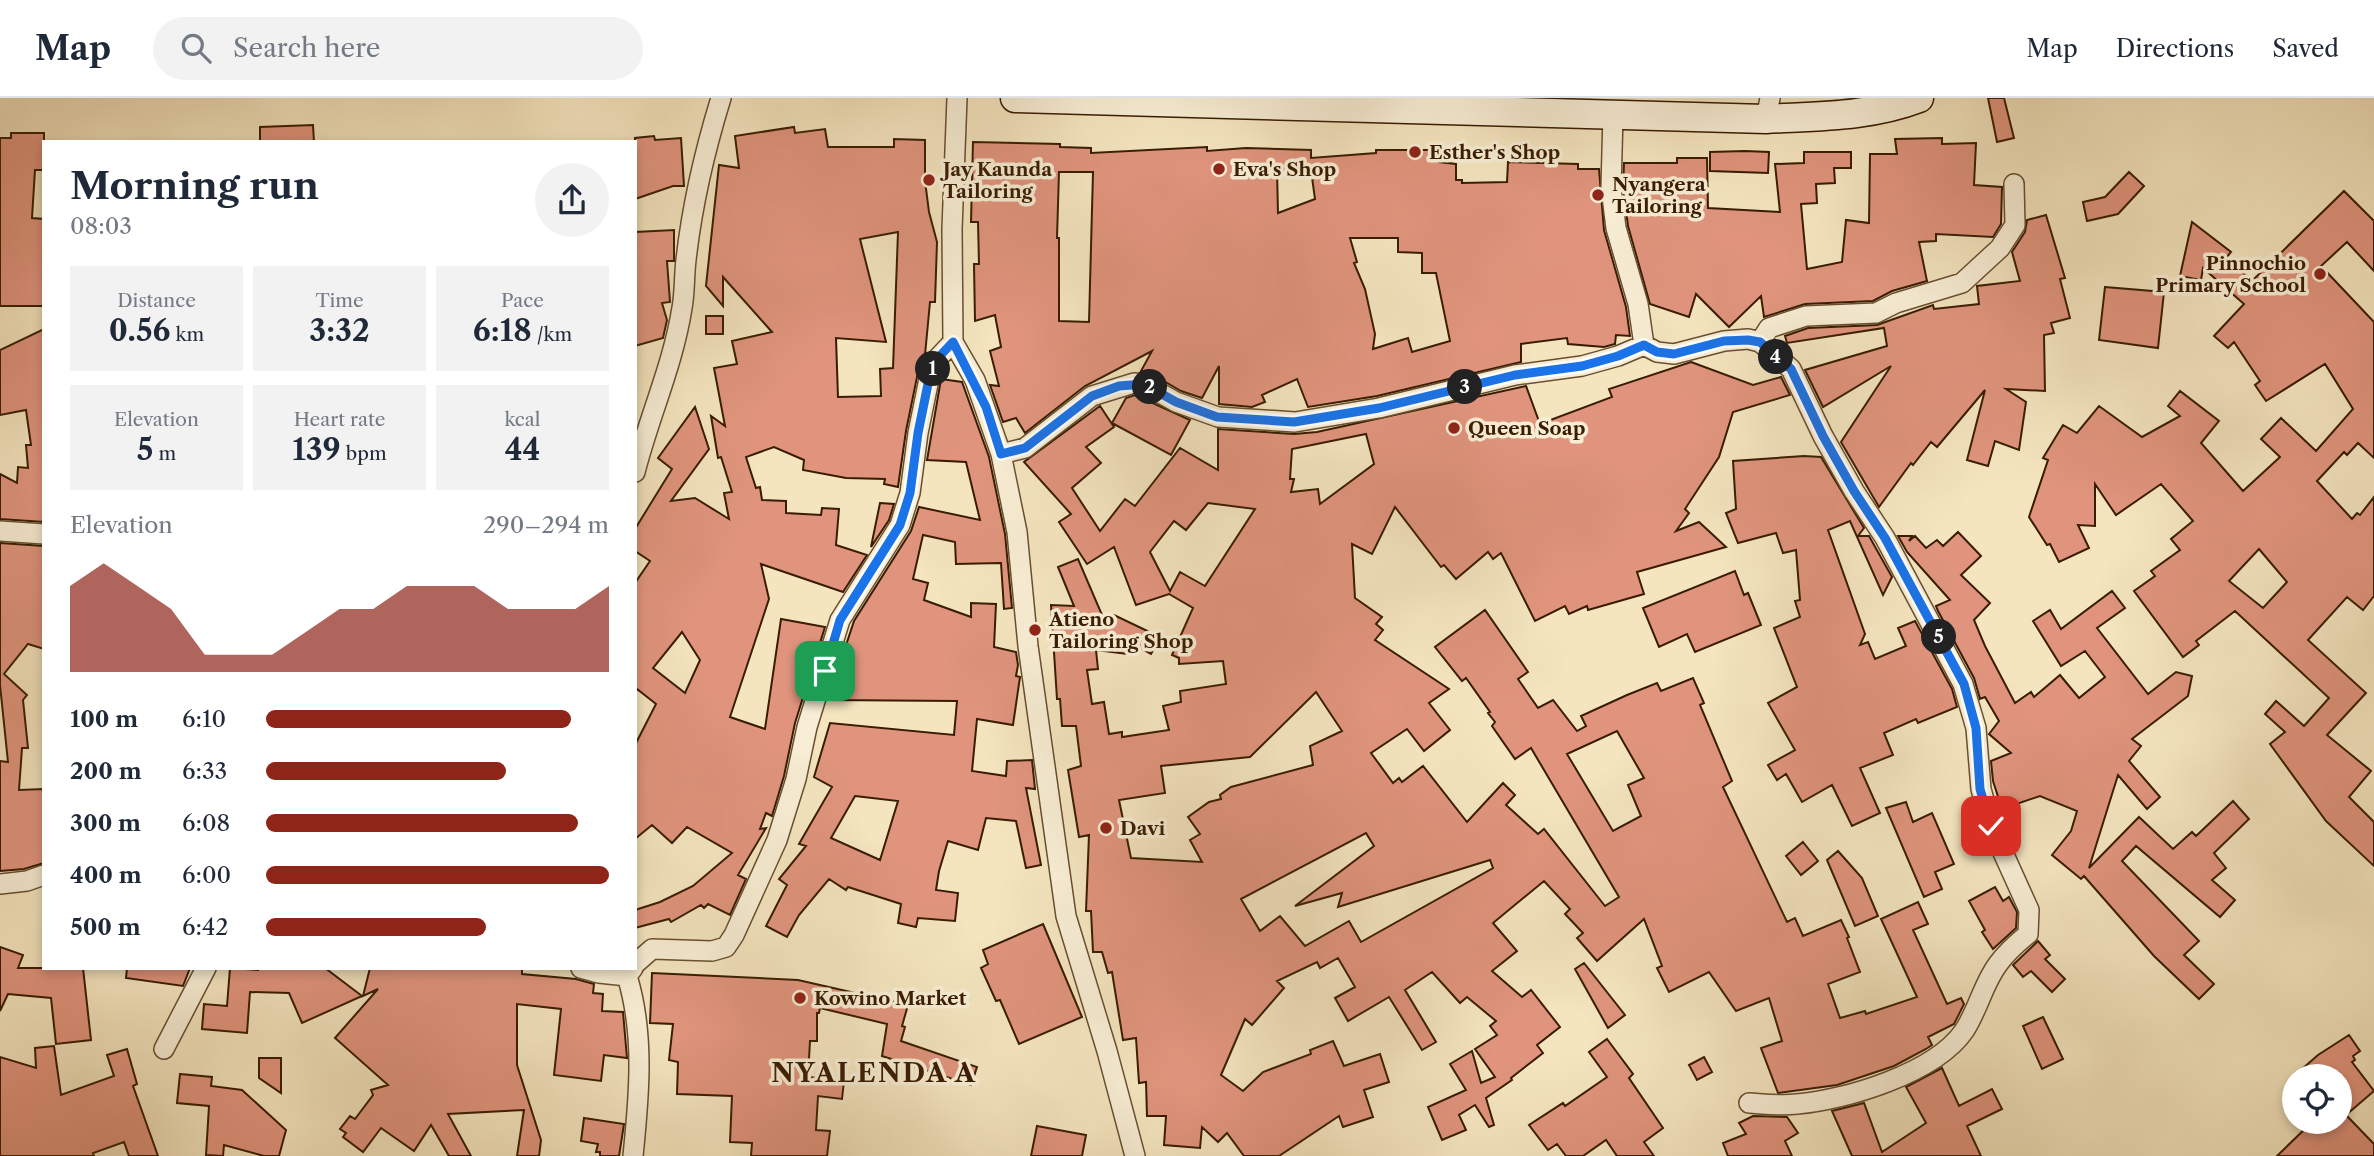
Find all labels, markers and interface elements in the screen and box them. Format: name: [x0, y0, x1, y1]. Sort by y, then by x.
search box: [153, 17, 643, 80]
text: Map: [35, 28, 111, 69]
icon: search: [177, 29, 215, 67]
text: Search here: [233, 32, 380, 64]
text: Map: [2026, 34, 2078, 63]
text: Directions: [2116, 34, 2234, 63]
text: Saved: [2272, 34, 2339, 63]
place label: Esther's Shop: [1429, 141, 1561, 164]
marker: Esther's Shop: [1407, 144, 1423, 160]
place label: Jay Kaunda Tailoring: [940, 158, 1053, 203]
place label: Eva's Shop: [1233, 158, 1337, 181]
marker: Eva's Shop: [1211, 161, 1227, 177]
text: Morning run: [70, 162, 319, 209]
button: share: [535, 163, 609, 237]
marker: Jay Kaunda Tailoring: [921, 172, 937, 188]
place label: Nyangera Tailoring: [1612, 173, 1707, 218]
marker: Nyangera Tailoring: [1590, 187, 1606, 203]
text: 08:03: [70, 212, 132, 240]
place label: Pinnochio Primary School: [2155, 252, 2306, 297]
marker: Pinnochio Primary School: [2312, 266, 2328, 282]
text: Distance: [117, 289, 196, 312]
text: Time: [315, 289, 364, 312]
text: Pace: [501, 289, 544, 312]
text: 0.56: [109, 312, 170, 349]
text: 3:32: [309, 312, 370, 349]
text: 6:18: [473, 312, 532, 349]
text: km: [170, 323, 204, 346]
text: /km: [532, 323, 572, 346]
pin: 4: [1758, 340, 1794, 374]
text: 4: [1770, 345, 1781, 368]
pin: 1: [916, 352, 950, 386]
text: 1: [928, 357, 937, 380]
pin: 2: [1132, 370, 1168, 404]
pin: 3: [1448, 370, 1482, 404]
text: 2: [1144, 375, 1155, 398]
text: 3: [1459, 375, 1470, 398]
text: Elevation: [114, 408, 199, 431]
text: Heart rate: [294, 408, 385, 431]
text: kcal: [505, 408, 540, 431]
place label: Queen Soap: [1468, 417, 1586, 440]
marker: Queen Soap: [1446, 420, 1462, 436]
text: 5: [137, 431, 153, 468]
text: 139: [292, 431, 341, 468]
text: 44: [505, 431, 540, 468]
text: m: [153, 442, 176, 465]
text: bpm: [341, 442, 387, 465]
text: Elevation: [70, 511, 173, 539]
text: 290–294 m: [483, 511, 609, 539]
place label: Atieno Tailoring Shop: [1048, 608, 1194, 653]
pin: 5: [1922, 620, 1956, 654]
marker: Atieno Tailoring Shop: [1027, 622, 1043, 638]
text: 5: [1933, 625, 1944, 648]
pin: [795, 641, 855, 701]
icon: arrive: [806, 652, 844, 690]
text: 100 m: [70, 705, 138, 733]
text: 6:10: [182, 705, 226, 733]
text: 200 m: [70, 757, 142, 785]
text: 6:33: [182, 757, 227, 785]
pin: [1961, 796, 2021, 856]
icon: check: [1972, 807, 2010, 845]
text: 300 m: [70, 809, 141, 837]
text: 6:08: [182, 809, 230, 837]
place label: Davi: [1120, 817, 1166, 840]
marker: Davi: [1098, 820, 1114, 836]
text: 400 m: [70, 861, 142, 889]
text: 6:00: [182, 861, 231, 889]
text: 500 m: [70, 913, 141, 941]
text: 6:42: [182, 913, 228, 941]
place label: Kowino Market: [814, 987, 967, 1010]
marker: Kowino Market: [792, 990, 808, 1006]
district label: NYALENDA A: [771, 1057, 977, 1089]
map controls: [2282, 1064, 2352, 1134]
button: locate: [2282, 1064, 2352, 1134]

